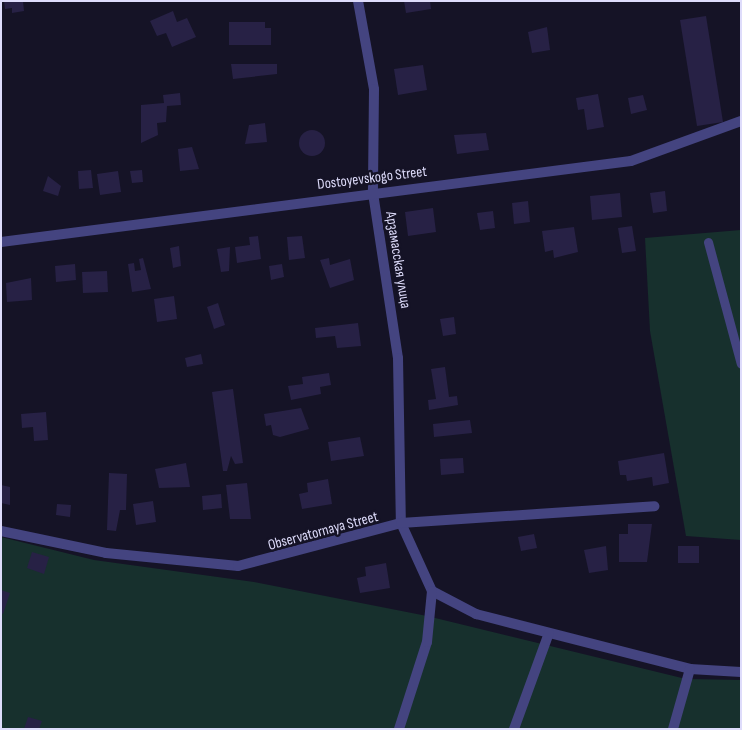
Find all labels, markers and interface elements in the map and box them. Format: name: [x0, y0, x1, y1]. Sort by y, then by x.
street label: Dostoyevskogo Street: [316, 162, 428, 194]
street label: Арзамасская улица: [381, 210, 415, 310]
street label: Observatornaya Street: [266, 508, 380, 554]

